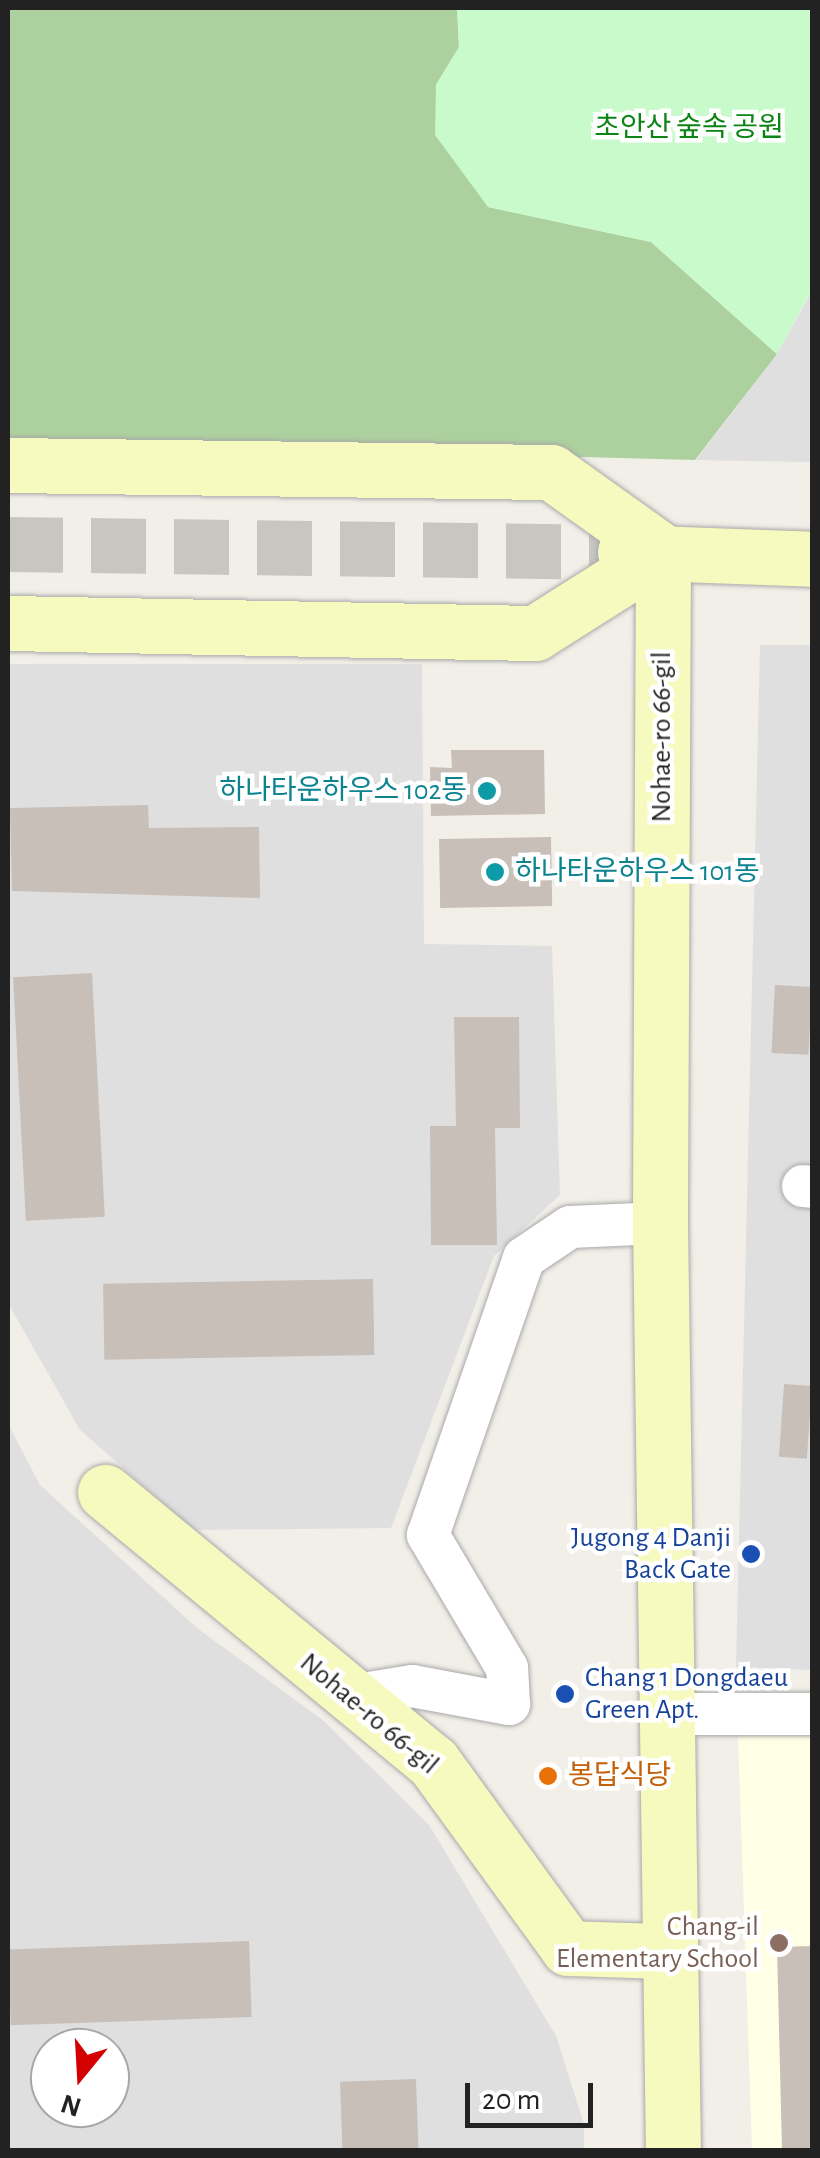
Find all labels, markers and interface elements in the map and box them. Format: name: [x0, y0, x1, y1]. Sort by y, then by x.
park label: 초안산 숲속 공원: [594, 111, 784, 145]
street label: Nohae-ro 66-gil: [645, 652, 679, 822]
place label: 하나타운하우스 102동: [219, 774, 467, 808]
marker: 하나타운하우스 102동: [476, 780, 498, 802]
place label: 하나타운하우스 101동: [515, 855, 760, 889]
marker: 하나타운하우스 101동: [484, 861, 506, 883]
place label: Jugong 4 Danji Back Gate: [571, 1521, 731, 1587]
marker: Jugong 4 Danji Back Gate: [740, 1543, 762, 1565]
street label: Nohae-ro 66-gil: [293, 1646, 445, 1782]
place label: Chang 1 Dongdaeu Green Apt.: [585, 1661, 788, 1727]
marker: Chang 1 Dongdaeu Green Apt.: [554, 1683, 576, 1705]
place label: 봉답식당: [568, 1759, 671, 1793]
marker: 봉답식당: [537, 1765, 559, 1787]
place label: Chang-il Elementary School: [556, 1910, 759, 1976]
marker: Chang-il Elementary School: [768, 1932, 790, 1954]
north arrow: [30, 2028, 130, 2128]
scale bar: [470, 2063, 598, 2125]
text: 20 m: [482, 2085, 540, 2115]
text: N: [58, 2088, 85, 2121]

